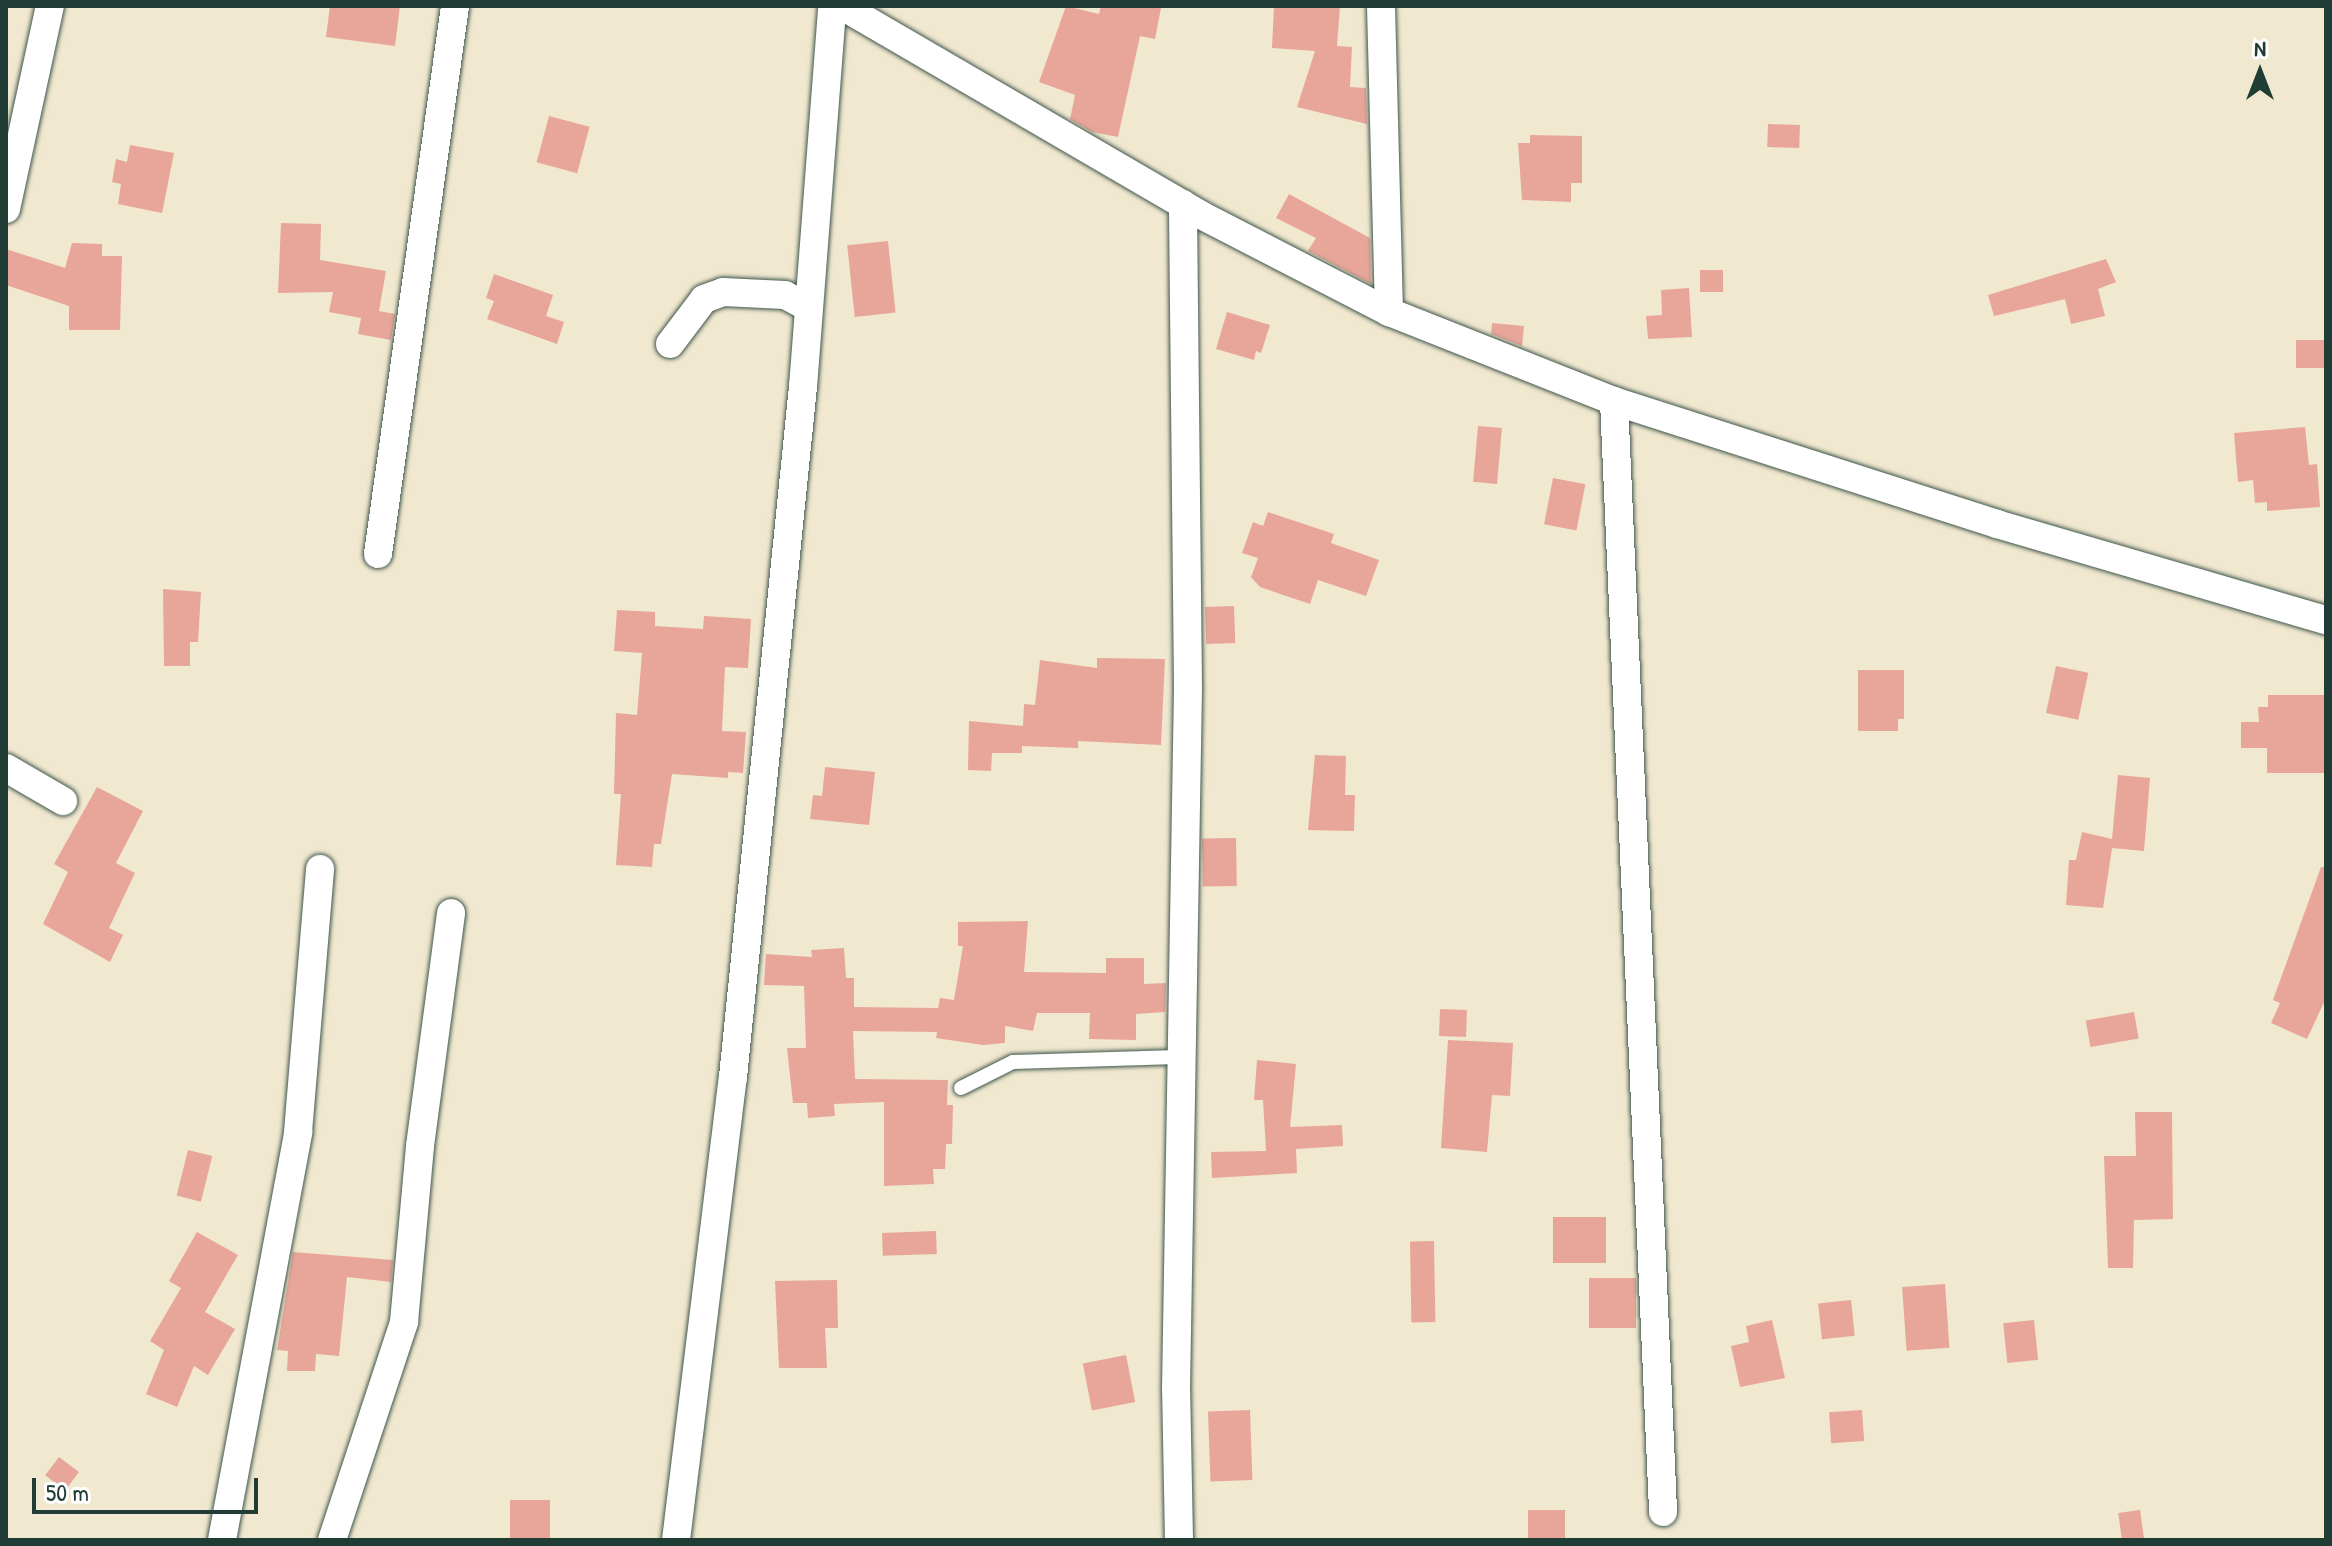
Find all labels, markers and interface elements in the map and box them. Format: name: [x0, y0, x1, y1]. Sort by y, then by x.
north arrow: [2220, 32, 2300, 112]
text: N: [2254, 33, 2266, 63]
scale bar: [36, 1462, 262, 1512]
text: 50 m: [46, 1476, 89, 1508]

